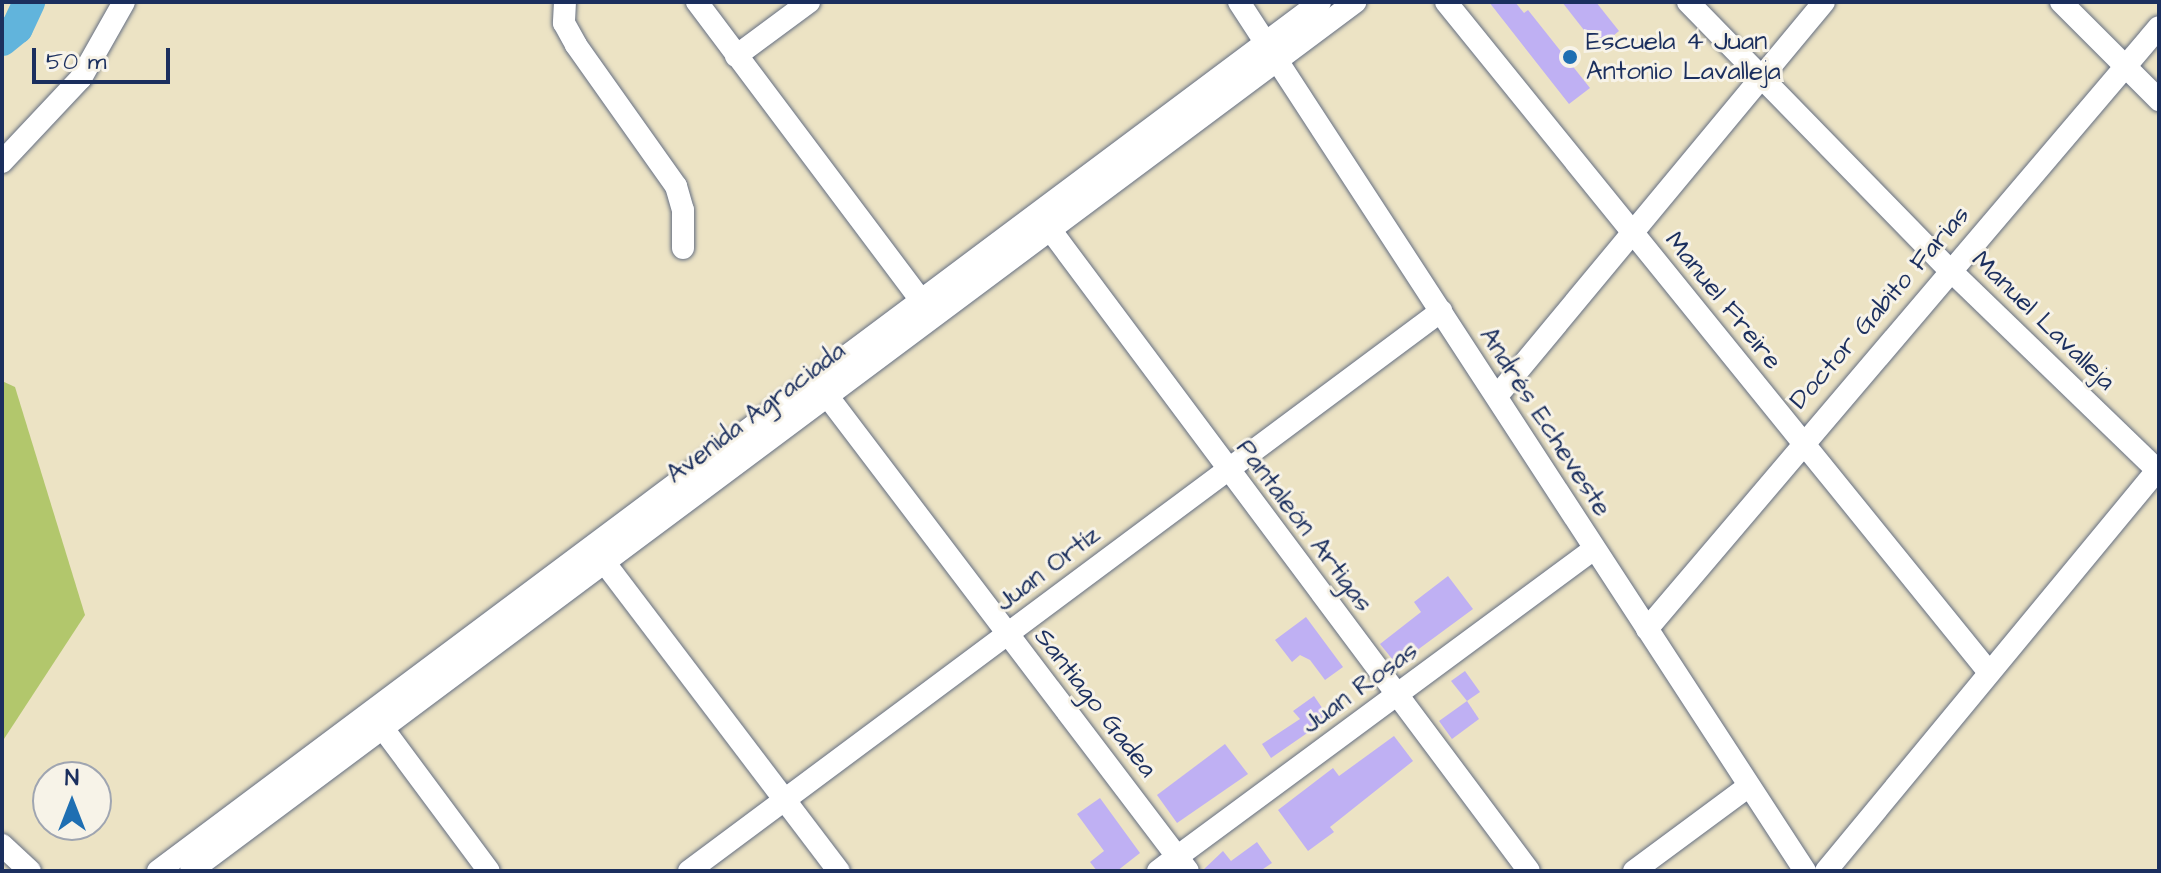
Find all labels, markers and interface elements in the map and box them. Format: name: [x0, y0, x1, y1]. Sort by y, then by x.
place label: Escuela 4 Juan Antonio Lavalleja: [1586, 26, 1781, 88]
scale bar: [36, 32, 174, 82]
text: 50 m: [46, 45, 106, 79]
marker: Escuela 4 Juan Antonio Lavalleja: [1561, 48, 1579, 66]
street label: Doctor Gabito Farias: [1783, 200, 1977, 416]
street label: Manuel Freire: [1658, 226, 1788, 376]
street label: Manuel Lavalleja: [1965, 245, 2121, 397]
street label: Andrés Echeveste: [1472, 322, 1618, 522]
street label: Avenida Agraciada: [660, 336, 852, 490]
street label: Pantaleón Artigas: [1229, 434, 1379, 618]
street label: Juan Ortíz: [990, 520, 1106, 618]
street label: Santiago Gadea: [1027, 622, 1163, 784]
street label: Juan Rosas: [1296, 635, 1424, 741]
north arrow: [32, 761, 112, 841]
text: N: [65, 763, 79, 794]

